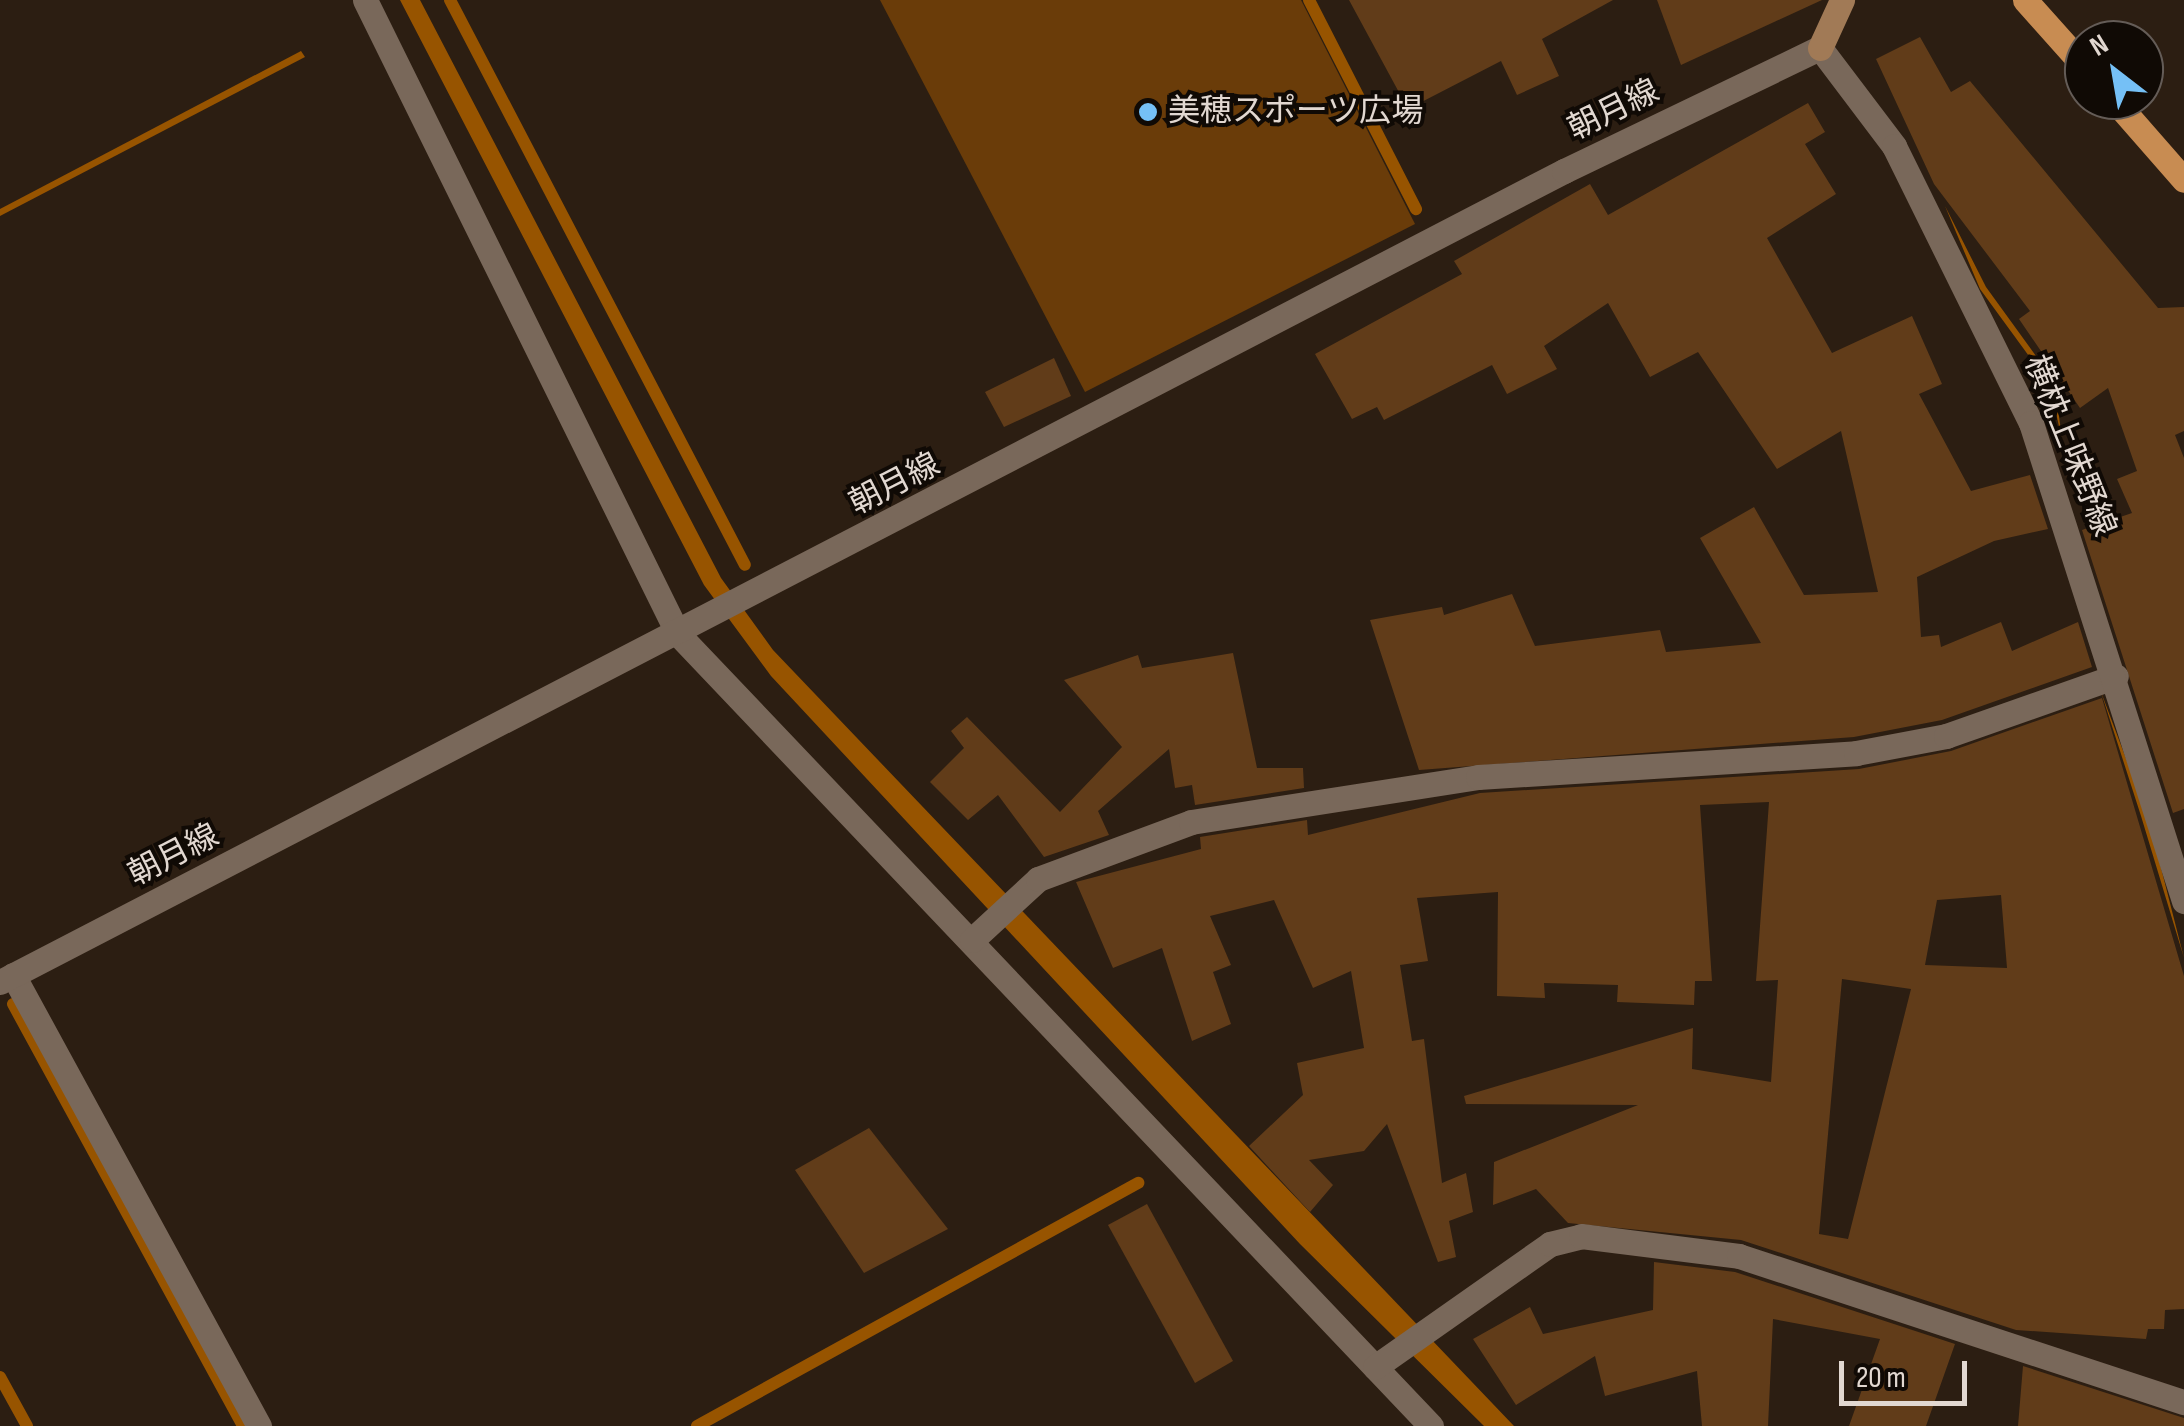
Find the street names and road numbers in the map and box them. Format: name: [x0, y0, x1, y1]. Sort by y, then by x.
street label: 朝月線: [1562, 73, 1666, 149]
street label: 横枕上味野線: [2015, 350, 2123, 542]
street label: 朝月線: [844, 446, 946, 524]
street label: 朝月線: [123, 817, 225, 895]

